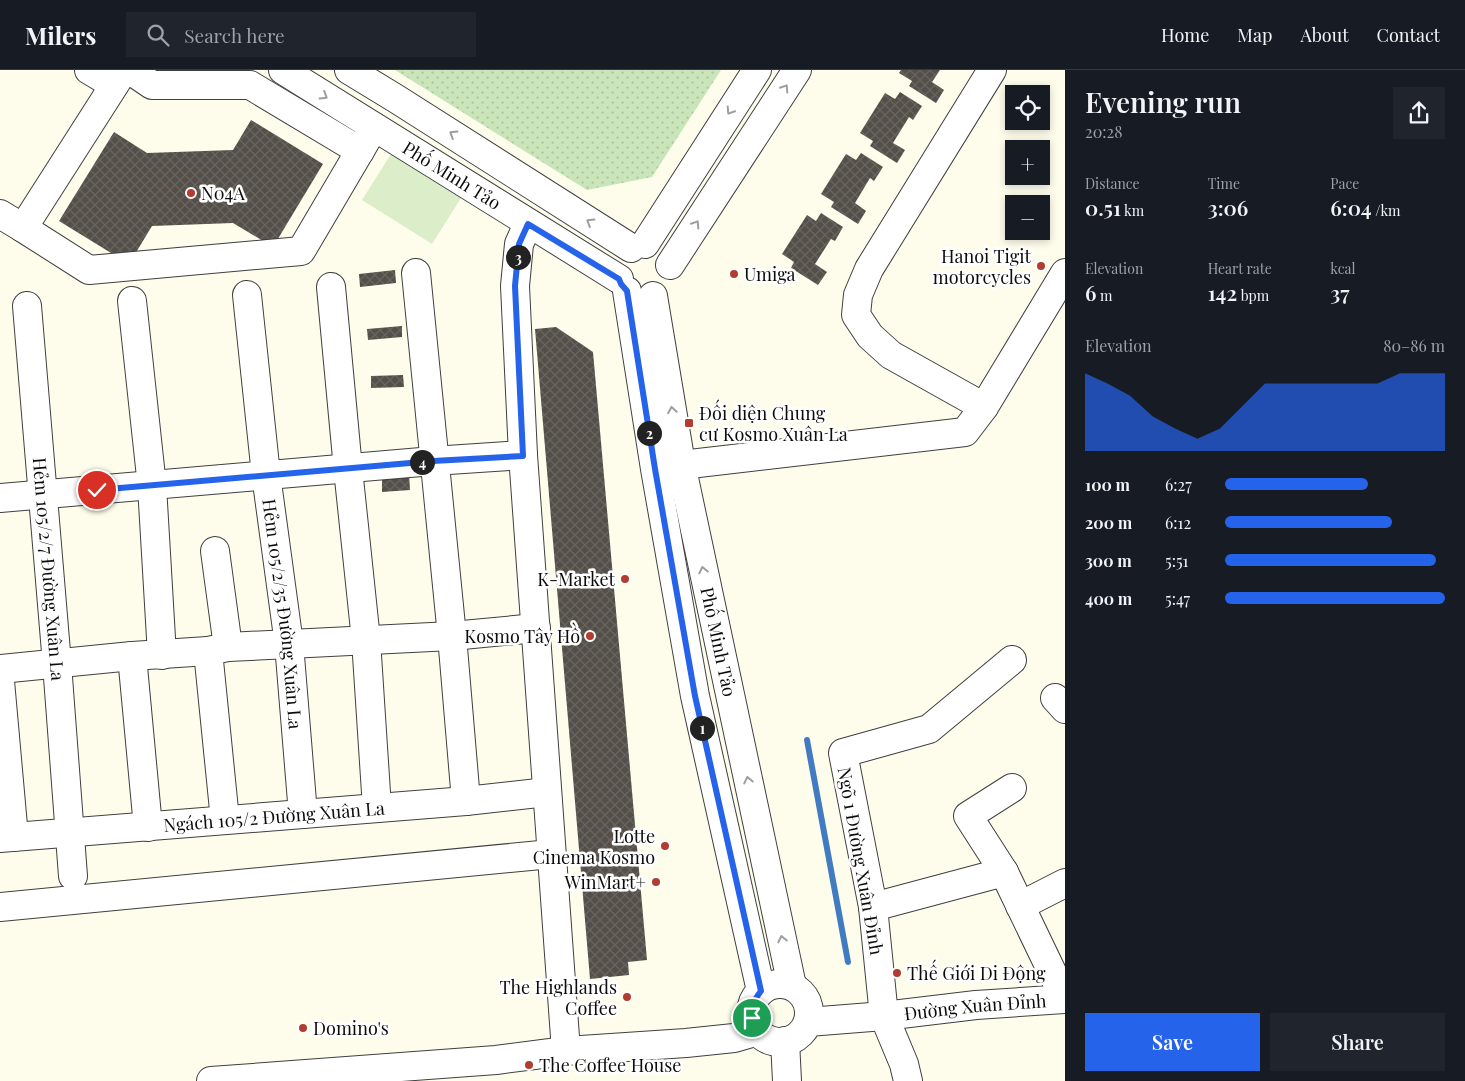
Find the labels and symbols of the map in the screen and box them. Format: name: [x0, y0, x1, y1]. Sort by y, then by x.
one-way arrow: [779, 84, 788, 94]
one-way arrow: [319, 89, 328, 99]
one-way arrow: [727, 106, 737, 115]
one-way arrow: [449, 131, 458, 141]
street label: Phố Minh Tảo: [398, 135, 506, 215]
place label: N04A: [201, 181, 245, 205]
marker: N04A: [185, 187, 197, 199]
one-way arrow: [587, 218, 596, 228]
one-way arrow: [690, 221, 699, 230]
pin: 3: [506, 244, 530, 270]
place label: Hanoi Tigit motorcycles: [933, 244, 1032, 289]
marker: Hanoi Tigit motorcycles: [1035, 260, 1047, 272]
place label: Umiga: [744, 262, 796, 286]
marker: Umiga: [728, 268, 740, 280]
place label: Đối diện Chung cư Kosmo Xuân La: [699, 399, 848, 446]
one-way arrow: [667, 406, 677, 415]
marker: Đối diện Chung cư Kosmo Xuân La: [683, 417, 695, 429]
pin: 2: [636, 420, 662, 446]
pin: 4: [410, 450, 434, 474]
street label: Hẻm 105/2/7 Đường Xuân La: [28, 456, 70, 682]
pin: [76, 469, 118, 511]
street label: Hẻm 105/2/35 Đường Xuân La: [257, 497, 308, 730]
one-way arrow: [698, 565, 709, 574]
place label: K-Market: [537, 567, 616, 591]
marker: K-Market: [619, 573, 631, 585]
street label: Phố Minh Tảo: [695, 585, 742, 699]
place label: Kosmo Tây Hồ: [464, 622, 580, 648]
marker: Kosmo Tây Hồ: [584, 630, 596, 642]
pin: 1: [690, 716, 714, 740]
street label: Ngõ 1 Đường Xuân Đỉnh: [833, 765, 889, 957]
one-way arrow: [744, 775, 754, 784]
street label: Ngách 105/2 Đường Xuân La: [163, 795, 386, 837]
place label: Lotte Cinema Kosmo: [533, 824, 655, 869]
marker: Lotte Cinema Kosmo: [659, 840, 671, 852]
place label: WinMart+: [564, 870, 646, 894]
marker: WinMart+: [650, 876, 662, 888]
one-way arrow: [777, 934, 788, 943]
place label: Thế Giới Di Động: [907, 959, 1046, 985]
marker: Thế Giới Di Động: [891, 967, 903, 979]
place label: The Highlands Coffee: [499, 975, 617, 1020]
street label: Đường Xuân Đỉnh: [903, 988, 1048, 1026]
marker: The Highlands Coffee: [621, 991, 633, 1003]
pin: [731, 997, 773, 1039]
place label: Domino's: [313, 1016, 389, 1040]
marker: Domino's: [297, 1022, 309, 1034]
place label: The Coffee House: [539, 1053, 681, 1077]
marker: The Coffee House: [523, 1059, 535, 1071]

